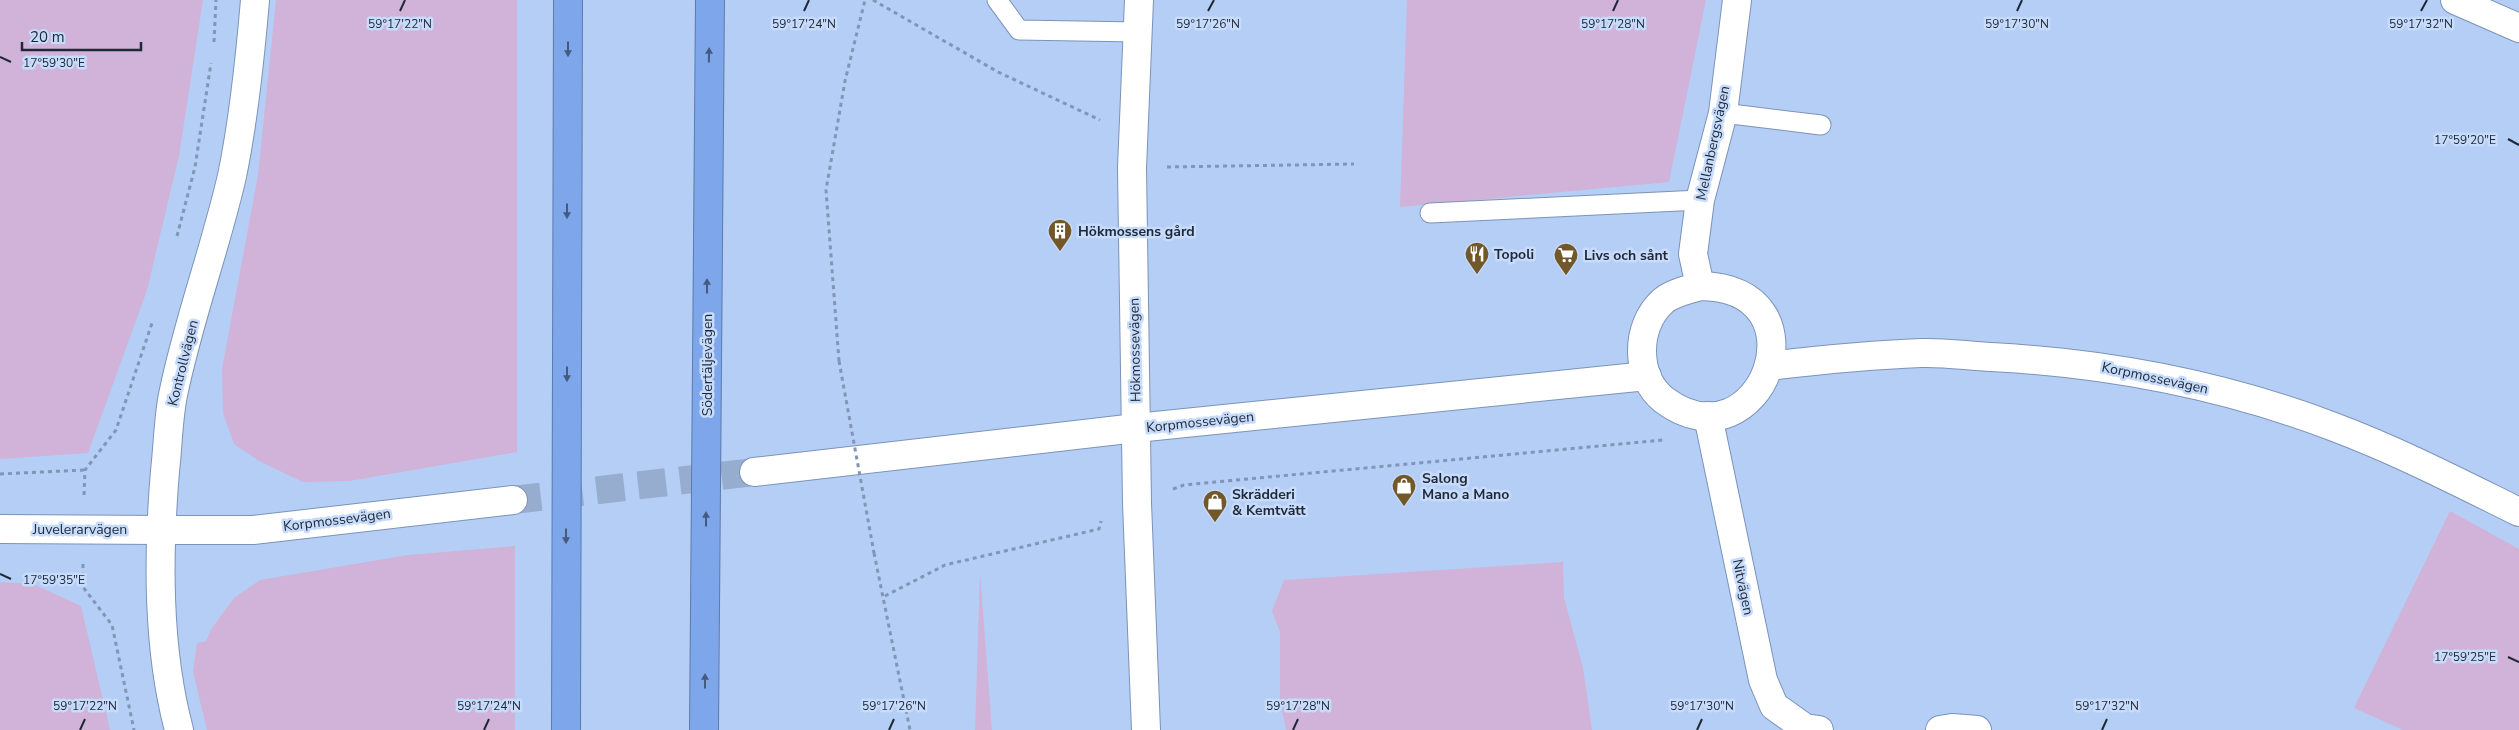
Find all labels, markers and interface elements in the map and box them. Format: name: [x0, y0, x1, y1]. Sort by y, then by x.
text: 59°17'22"N: [368, 16, 432, 32]
text: 59°17'24"N: [772, 16, 836, 32]
text: 59°17'26"N: [1176, 16, 1240, 32]
text: 59°17'28"N: [1581, 16, 1645, 32]
text: 59°17'30"N: [1985, 16, 2049, 32]
text: 59°17'32"N: [2389, 16, 2453, 32]
scale bar: [22, 20, 141, 52]
text: 20 m: [30, 27, 65, 47]
one-way arrow: [564, 41, 572, 57]
one-way arrow: [705, 47, 713, 63]
text: 17°59'30"E: [23, 55, 85, 71]
street label: Mellanbergsvägen: [1692, 84, 1734, 202]
text: 17°59'20"E: [2434, 132, 2496, 148]
one-way arrow: [563, 203, 571, 219]
building icon: Hökmossens gård: [1047, 218, 1073, 252]
place label: Hökmossens gård: [1078, 222, 1195, 241]
restaurant icon: Topoli: [1464, 241, 1490, 275]
supermarket icon: Livs och sånt: [1553, 242, 1579, 276]
place label: Topoli: [1494, 245, 1534, 264]
place label: Livs och sånt: [1584, 246, 1669, 265]
one-way arrow: [703, 278, 711, 294]
street label: Hökmossevägen: [1125, 298, 1145, 402]
street label: Södertäljevägen: [698, 314, 717, 416]
street label: Kontrollvägen: [163, 318, 203, 408]
street label: Korpmossevägen: [2100, 357, 2210, 399]
one-way arrow: [563, 366, 571, 382]
street label: Korpmossevägen: [1145, 407, 1255, 437]
place label: Salong Mano a Mano: [1422, 469, 1509, 504]
shop icon: Salong Mano a Mano: [1391, 473, 1417, 507]
place label: Skrädderi & Kemtvätt: [1232, 485, 1306, 520]
shop icon: Skrädderi & Kemtvätt: [1202, 489, 1228, 523]
street label: Korpmossevägen: [282, 504, 392, 536]
one-way arrow: [702, 511, 710, 527]
street label: Juvelerarvägen: [32, 520, 127, 539]
one-way arrow: [562, 528, 570, 544]
street label: Nitvägen: [1728, 557, 1758, 617]
text: 17°59'35"E: [23, 572, 85, 588]
text: 17°59'25"E: [2434, 649, 2496, 665]
one-way arrow: [701, 673, 709, 689]
text: 59°17'22"N: [53, 698, 117, 714]
text: 59°17'24"N: [457, 698, 521, 714]
text: 59°17'26"N: [862, 698, 926, 714]
text: 59°17'28"N: [1266, 698, 1330, 714]
text: 59°17'30"N: [1670, 698, 1734, 714]
text: 59°17'32"N: [2075, 698, 2139, 714]

